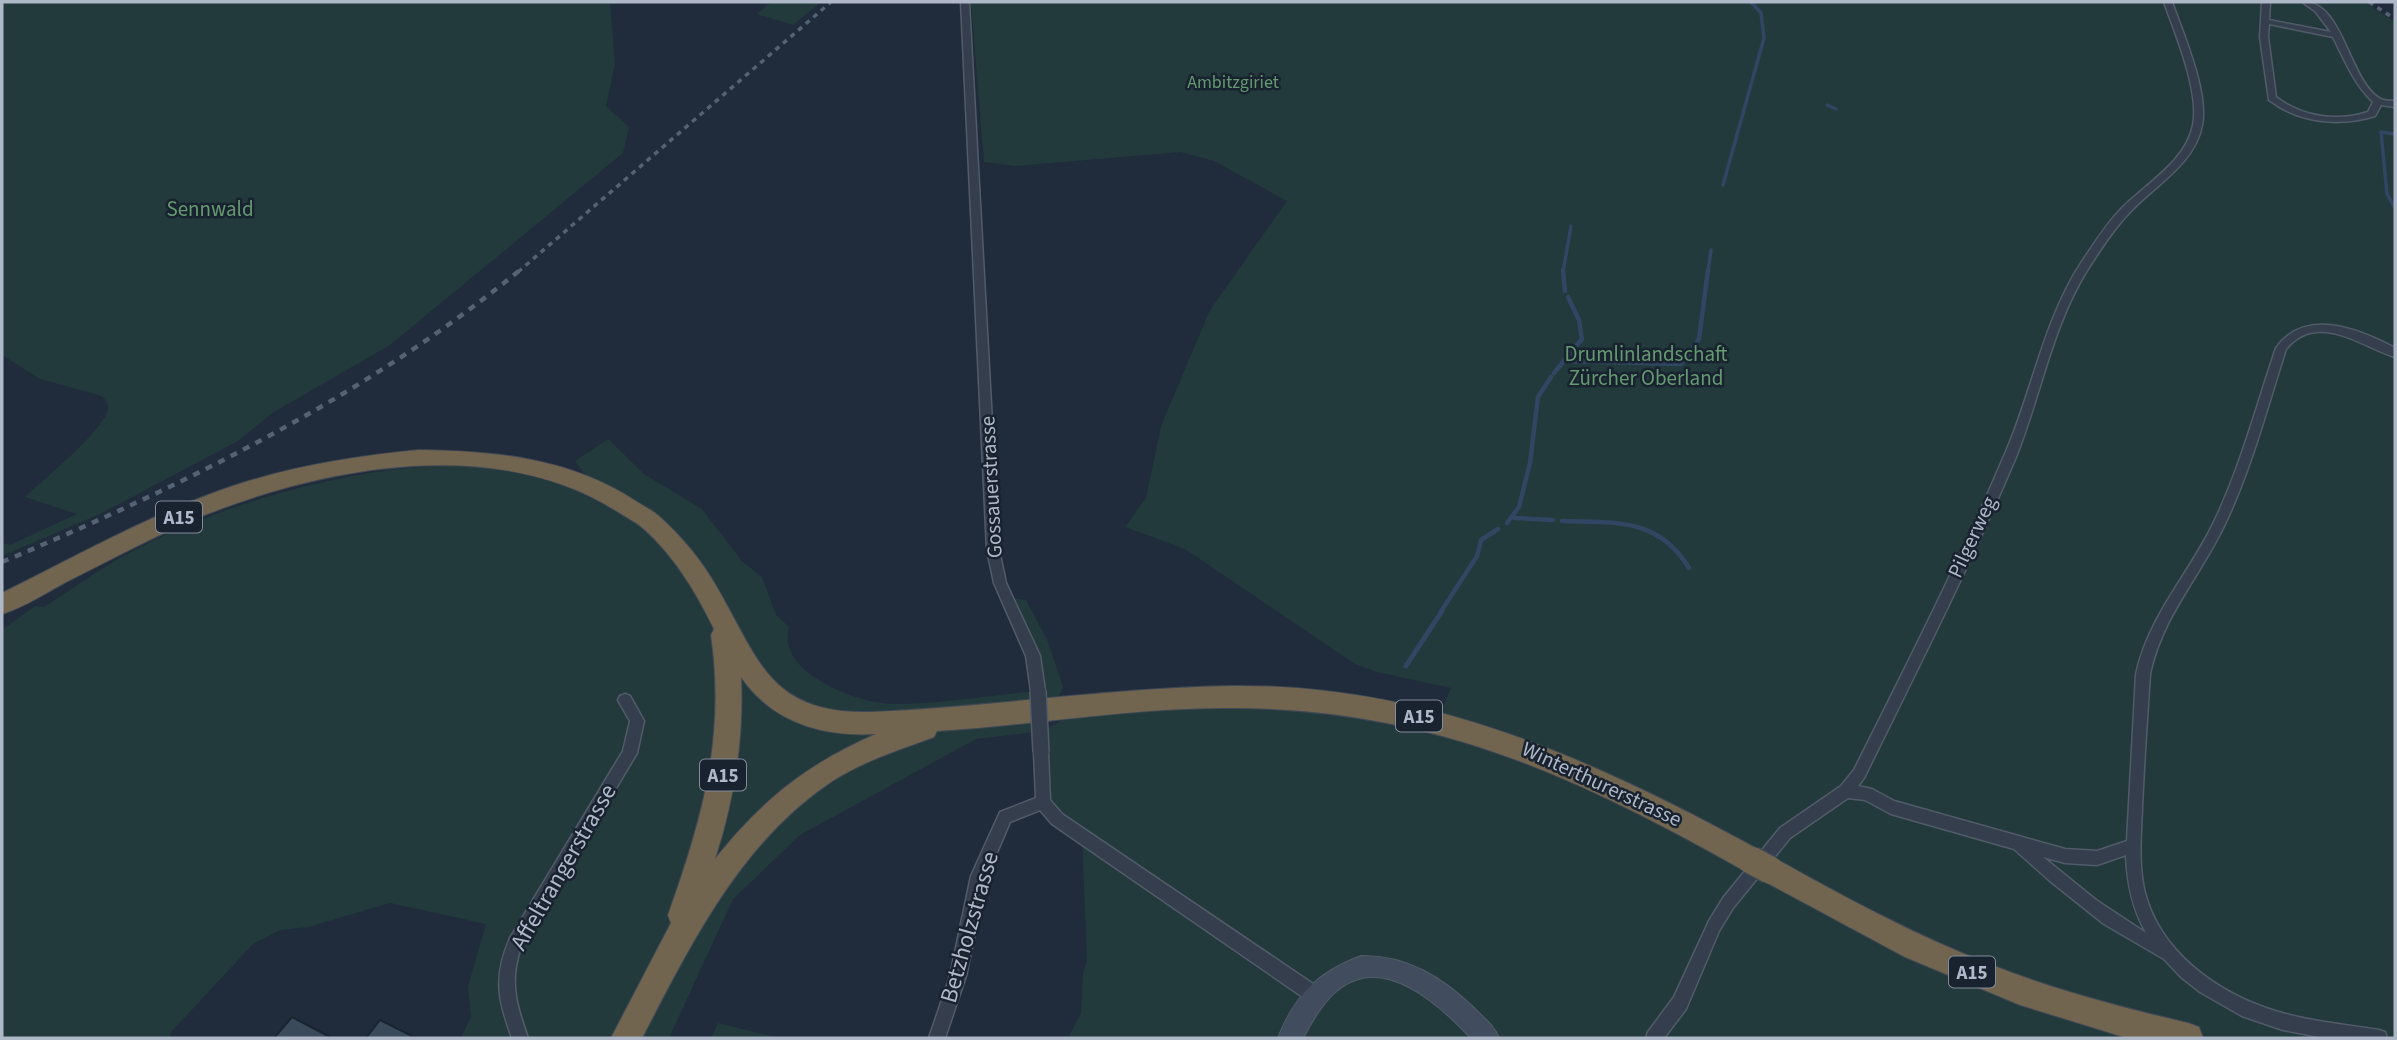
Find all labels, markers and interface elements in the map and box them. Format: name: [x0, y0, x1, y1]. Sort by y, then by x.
park label: Ambitzgiriet: [1187, 70, 1279, 95]
park label: Sennwald: [166, 194, 254, 224]
park label: Drumlinlandschaft Zürcher Oberland: [1565, 339, 1728, 393]
street label: Gossauerstrasse: [972, 415, 1010, 559]
street label: Pilgerweg: [1940, 491, 2004, 583]
road number: A15: [156, 502, 202, 532]
road number: A15: [1396, 701, 1442, 732]
street label: Winterthurerstrasse: [1517, 734, 1687, 834]
road number: A15: [700, 760, 746, 790]
street label: Affeltrangerstrasse: [502, 778, 625, 957]
street label: Betzholzstrasse: [931, 847, 1008, 1007]
road number: A15: [1949, 956, 1995, 988]

